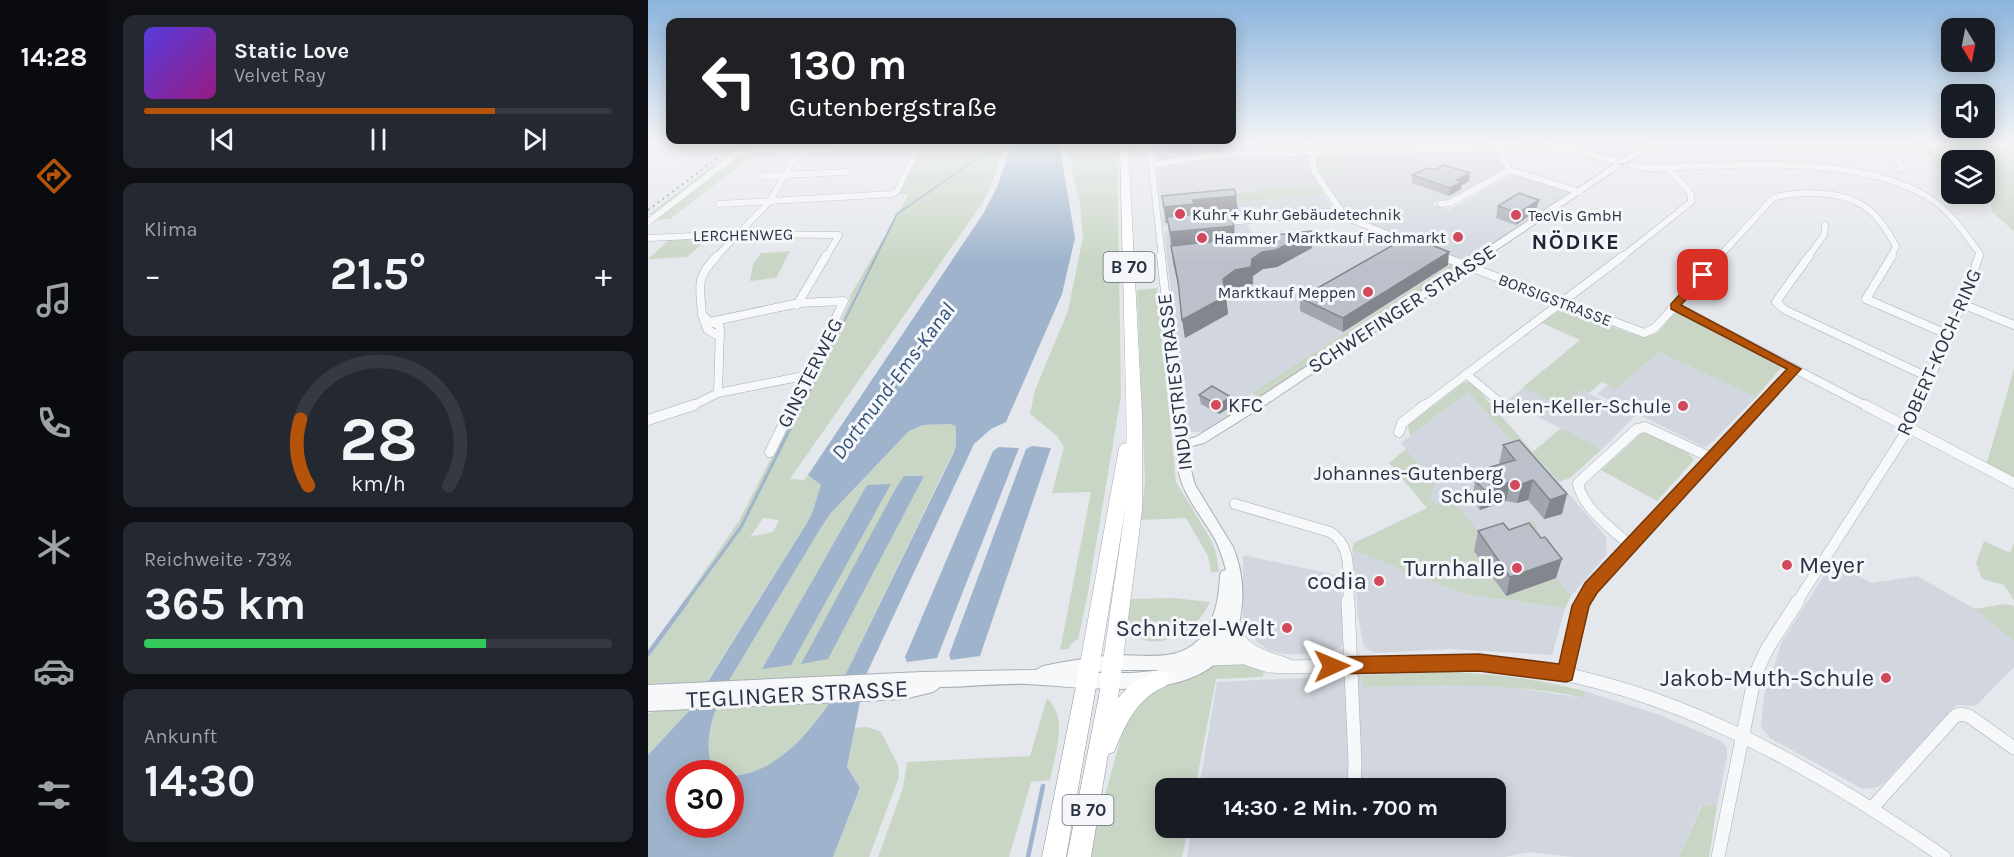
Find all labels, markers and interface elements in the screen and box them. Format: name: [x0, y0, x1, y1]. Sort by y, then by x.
north arrow: [1941, 18, 1995, 72]
map controls: [1941, 18, 1995, 204]
text: Static Love: [234, 38, 349, 64]
text: 130 m: [789, 40, 907, 90]
text: 14:28: [21, 41, 87, 73]
icon: left: [690, 42, 768, 120]
text: Velvet Ray: [234, 64, 326, 87]
button: sound: [1941, 84, 1995, 138]
text: Gutenbergstraße: [789, 91, 997, 123]
icon: previous: [206, 123, 239, 156]
icon: pause: [362, 123, 395, 156]
icon: next: [518, 123, 551, 156]
button: layers: [1941, 150, 1995, 204]
icon: directions: [33, 155, 75, 197]
place label: Kuhr + Kuhr Gebäudetechnik: [1192, 205, 1401, 224]
place label: TecVis GmbH: [1528, 206, 1622, 225]
marker: Kuhr + Kuhr Gebäudetechnik: [1173, 207, 1187, 221]
marker: TecVis GmbH: [1509, 208, 1523, 222]
text: Klima: [144, 218, 197, 241]
street label: LERCHENWEG: [693, 225, 793, 245]
place label: Marktkauf Fachmarkt: [1287, 228, 1446, 247]
place label: Hammer: [1214, 229, 1278, 248]
district label: NÖDIKE: [1532, 229, 1620, 255]
marker: Marktkauf Fachmarkt: [1451, 230, 1465, 244]
marker: Hammer: [1195, 231, 1209, 245]
street label: SCHWEFINGER STRASSE: [1304, 240, 1500, 378]
text: 21.5°: [330, 248, 426, 300]
pin: [1677, 249, 1728, 300]
road number: B 70: [1104, 252, 1154, 282]
text: −: [144, 256, 161, 294]
text: +: [595, 256, 612, 294]
icon: arrive: [1686, 258, 1719, 291]
street label: ROBERT-KOCH-RING: [1892, 265, 1986, 439]
street label: BORSIGSTRASSE: [1496, 270, 1614, 330]
icon: music: [33, 279, 75, 321]
place label: Marktkauf Meppen: [1218, 283, 1356, 302]
marker: Marktkauf Meppen: [1361, 285, 1375, 299]
street label: INDUSTRIESTRASSE: [1153, 292, 1197, 472]
water label: Dortmund-Ems-Kanal: [826, 298, 960, 464]
street label: GINSTERWEG: [773, 314, 847, 432]
place label: KFC: [1228, 394, 1263, 417]
place label: Helen-Keller-Schule: [1492, 395, 1671, 418]
marker: KFC: [1209, 398, 1223, 412]
marker: Helen-Keller-Schule: [1676, 399, 1690, 413]
icon: phone: [33, 402, 75, 444]
text: 28: [339, 403, 417, 476]
place label: Johannes-Gutenberg Schule: [1314, 462, 1503, 508]
text: km/h: [351, 471, 405, 496]
marker: Johannes-Gutenberg Schule: [1508, 478, 1522, 492]
icon: climate: [33, 526, 75, 568]
text: Reichweite · 73%: [144, 548, 292, 571]
place label: Meyer: [1799, 551, 1864, 579]
place label: Turnhalle: [1403, 554, 1505, 582]
marker: Meyer: [1780, 558, 1794, 572]
marker: Turnhalle: [1510, 561, 1524, 575]
place label: codia: [1307, 567, 1367, 595]
marker: codia: [1372, 574, 1386, 588]
text: 365 km: [144, 578, 306, 630]
place label: Schnitzel-Welt: [1115, 614, 1275, 642]
marker: Schnitzel-Welt: [1280, 621, 1294, 635]
position arrow: [1300, 634, 1364, 698]
icon: car: [33, 650, 75, 692]
place label: Jakob-Muth-Schule: [1660, 664, 1874, 692]
marker: Jakob-Muth-Schule: [1879, 671, 1893, 685]
street label: TEGLINGER STRASSE: [685, 674, 909, 714]
text: Ankunft: [144, 725, 217, 748]
text: 14:30: [144, 755, 255, 807]
speed limit sign: 30: [666, 760, 744, 838]
icon: filters: [33, 774, 75, 816]
road number: B 70: [1062, 795, 1114, 825]
text: 14:30 · 2 Min. · 700 m: [1223, 795, 1438, 821]

